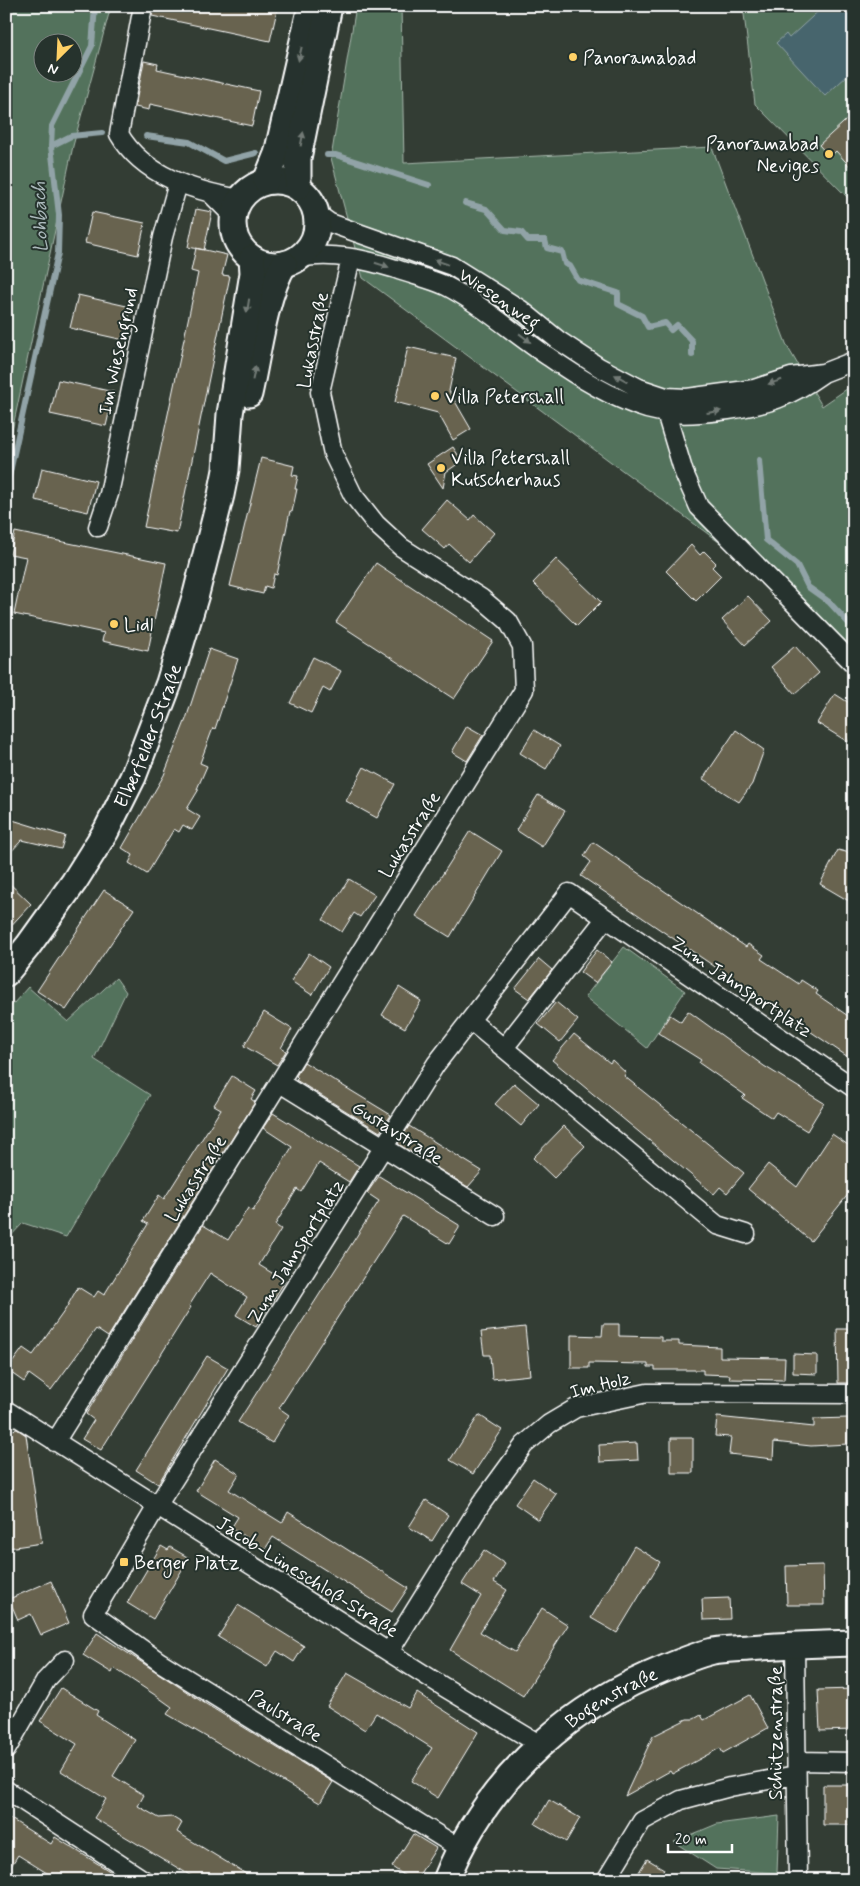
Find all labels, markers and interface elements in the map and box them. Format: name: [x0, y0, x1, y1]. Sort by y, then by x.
north arrow: [32, 32, 82, 82]
one-way arrow: [296, 46, 304, 61]
place label: Panoramabad: [583, 46, 696, 71]
marker: Panoramabad: [567, 51, 579, 63]
text: N: [45, 59, 61, 79]
one-way arrow: [298, 132, 306, 147]
place label: Panoramabad Neviges: [706, 132, 820, 181]
marker: Panoramabad Neviges: [823, 148, 835, 160]
water label: Lohbach: [26, 181, 55, 253]
one-way arrow: [434, 258, 449, 265]
one-way arrow: [374, 261, 389, 269]
street label: Wiesenweg: [452, 263, 545, 338]
street label: Im Wiesengrund: [93, 285, 147, 418]
street label: Lukasstraße: [292, 290, 335, 391]
one-way arrow: [243, 298, 251, 314]
one-way arrow: [518, 333, 531, 344]
one-way arrow: [250, 365, 258, 381]
one-way arrow: [614, 374, 628, 383]
one-way arrow: [767, 379, 782, 387]
place label: Villa Petershall: [445, 385, 564, 410]
marker: Villa Petershall: [429, 390, 441, 402]
one-way arrow: [707, 408, 723, 416]
place label: Villa Petershall Kutscherhaus: [451, 446, 570, 493]
marker: Villa Petershall Kutscherhaus: [435, 462, 447, 474]
place label: Lidl: [124, 613, 154, 638]
marker: Lidl: [108, 618, 120, 630]
street label: Elberfelder Straße: [109, 661, 188, 813]
street label: Lukasstraße: [374, 787, 447, 883]
street label: Zum Jahnsportplatz: [666, 931, 817, 1044]
street label: Gustavstraße: [347, 1095, 448, 1171]
street label: Lukasstraße: [160, 1131, 233, 1227]
street label: Zum Jahnsportplatz: [242, 1175, 351, 1329]
street label: Im Holz: [567, 1366, 633, 1405]
street label: Jacob-Lüneschloß-Straße: [211, 1511, 403, 1644]
place label: Berger Platz: [134, 1551, 240, 1578]
marker: Berger Platz: [118, 1556, 130, 1568]
street label: Bogenstraße: [560, 1662, 662, 1734]
street label: Schützenstraße: [764, 1666, 789, 1800]
street label: Paulstraße: [244, 1684, 327, 1749]
scale bar: [668, 1821, 731, 1853]
text: 20 m: [675, 1830, 707, 1850]

